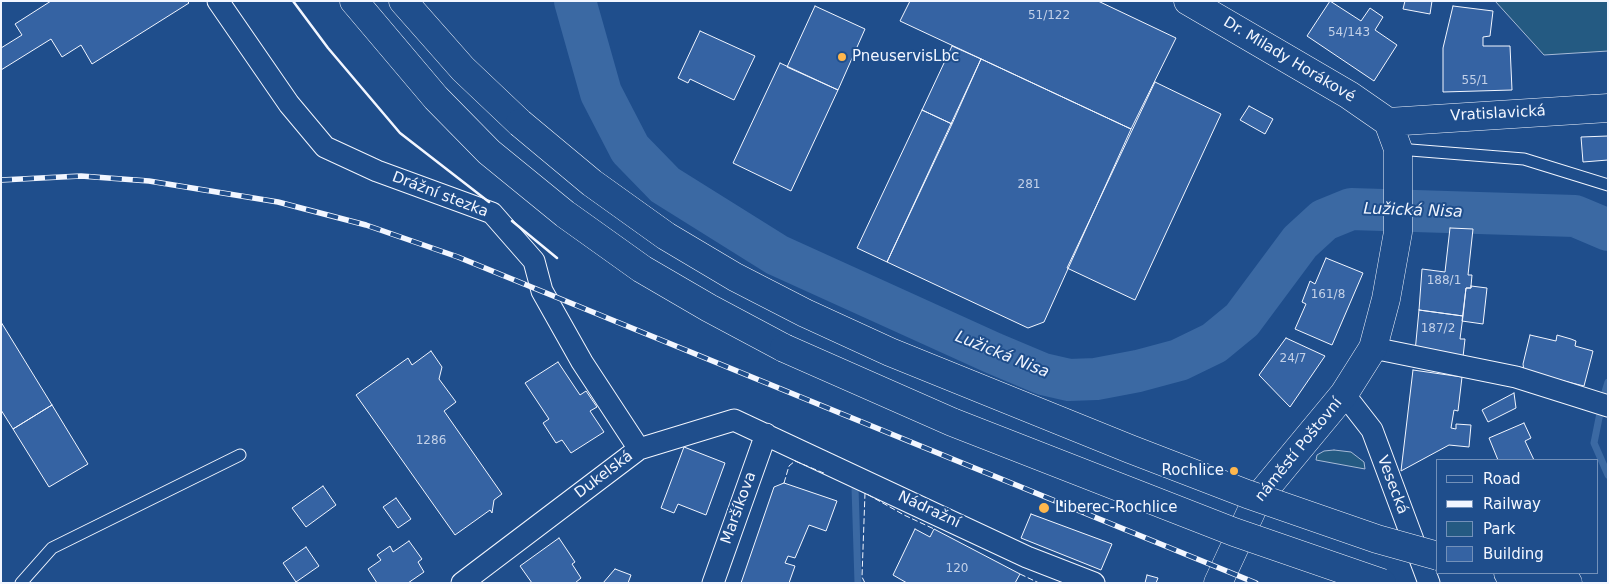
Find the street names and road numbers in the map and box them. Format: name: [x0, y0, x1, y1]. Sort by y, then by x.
street label: Dr. Milady Horákové: [1220, 13, 1358, 107]
street label: Vratislavická: [1450, 103, 1546, 125]
street label: Drážní stezka: [389, 168, 491, 222]
street label: náměstí Poštovní: [1252, 394, 1346, 506]
street label: Dukelská: [571, 447, 637, 503]
street label: Vesecká: [1373, 453, 1411, 517]
street label: Maršíkova: [718, 469, 760, 547]
street label: Nádražní: [895, 488, 963, 532]

